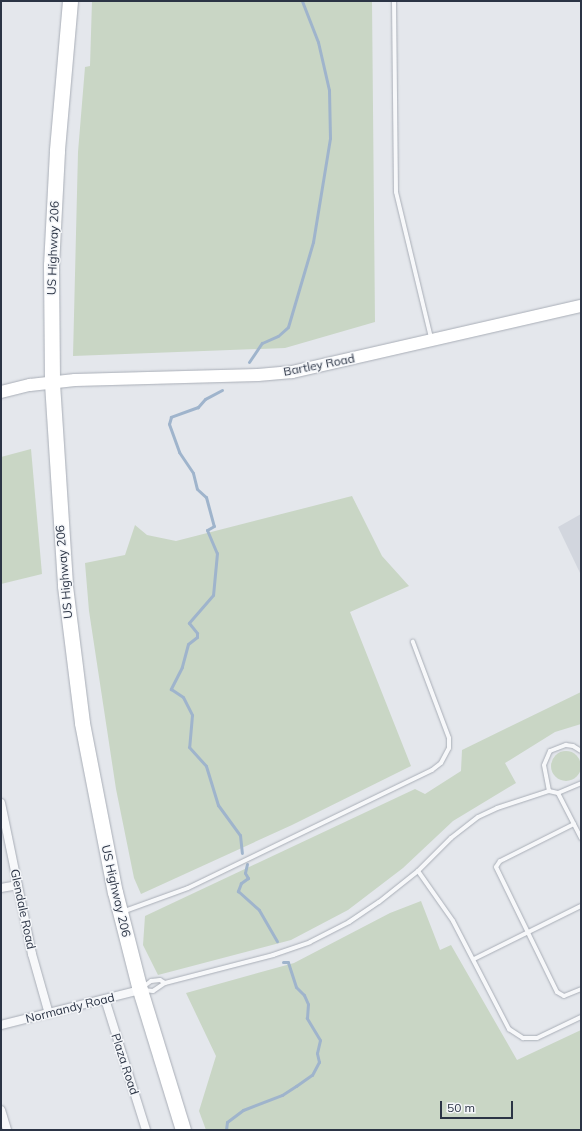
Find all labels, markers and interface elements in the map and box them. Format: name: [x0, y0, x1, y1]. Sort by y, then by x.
street label: US Highway 206: [44, 201, 62, 295]
street label: Bartley Road: [282, 351, 356, 379]
street label: US Highway 206: [53, 524, 75, 620]
street label: US Highway 206: [98, 843, 134, 939]
street label: Glendale Road: [7, 868, 39, 950]
street label: Normandy Road: [24, 990, 116, 1026]
street label: Plaza Road: [108, 1031, 142, 1097]
scale bar: [442, 1093, 515, 1119]
text: 50 m: [447, 1100, 475, 1115]

